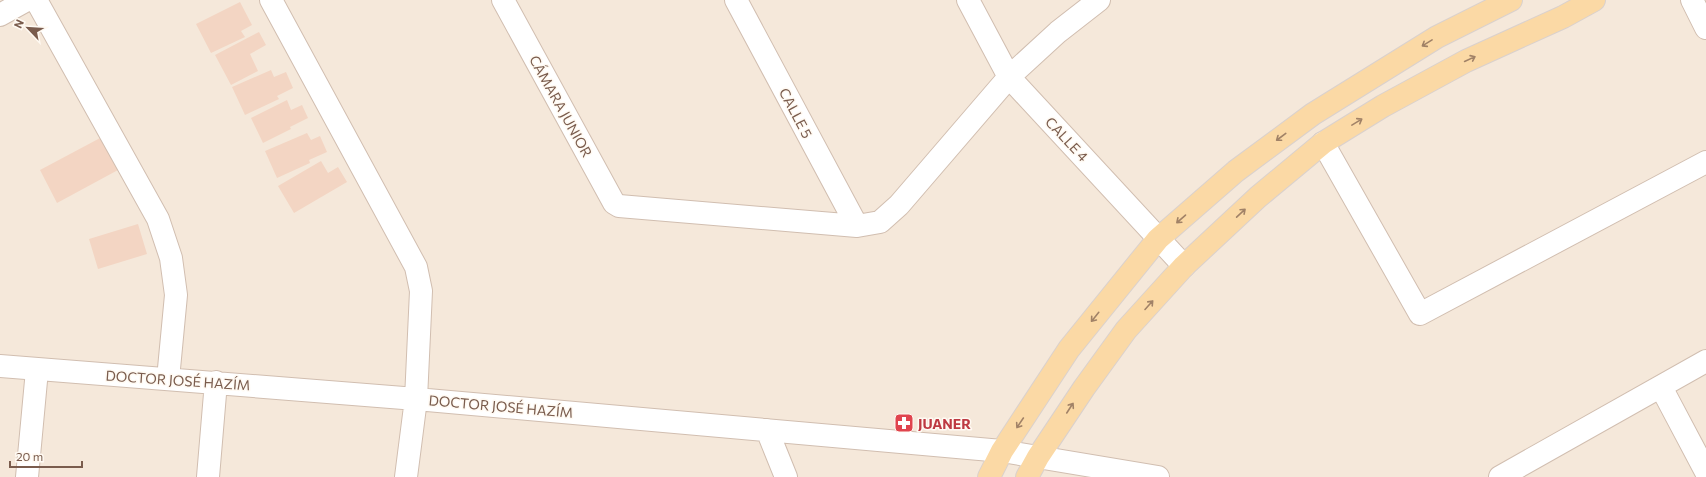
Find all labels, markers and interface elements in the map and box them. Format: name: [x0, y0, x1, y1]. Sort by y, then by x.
north arrow: [8, 8, 48, 48]
text: N: [11, 17, 26, 30]
one-way arrow: [1421, 40, 1433, 48]
street label: CÁMARA JUNIOR: [526, 52, 596, 160]
one-way arrow: [1464, 55, 1476, 62]
street label: CALLE 5: [776, 85, 816, 141]
street label: CALLE 4: [1042, 113, 1092, 165]
one-way arrow: [1351, 118, 1363, 126]
one-way arrow: [1276, 133, 1287, 141]
one-way arrow: [1236, 209, 1246, 218]
one-way arrow: [1176, 215, 1186, 224]
one-way arrow: [1144, 300, 1154, 310]
one-way arrow: [1091, 311, 1100, 322]
street label: DOCTOR JOSÉ HAZÍM: [105, 366, 251, 394]
street label: DOCTOR JOSÉ HAZÍM: [428, 391, 574, 421]
one-way arrow: [1066, 403, 1074, 414]
pharmacy icon: JUANER: [893, 412, 915, 434]
place label: JUANER: [918, 415, 971, 432]
one-way arrow: [1016, 417, 1024, 429]
scale bar: [10, 443, 82, 469]
text: 20 m: [16, 449, 43, 463]

